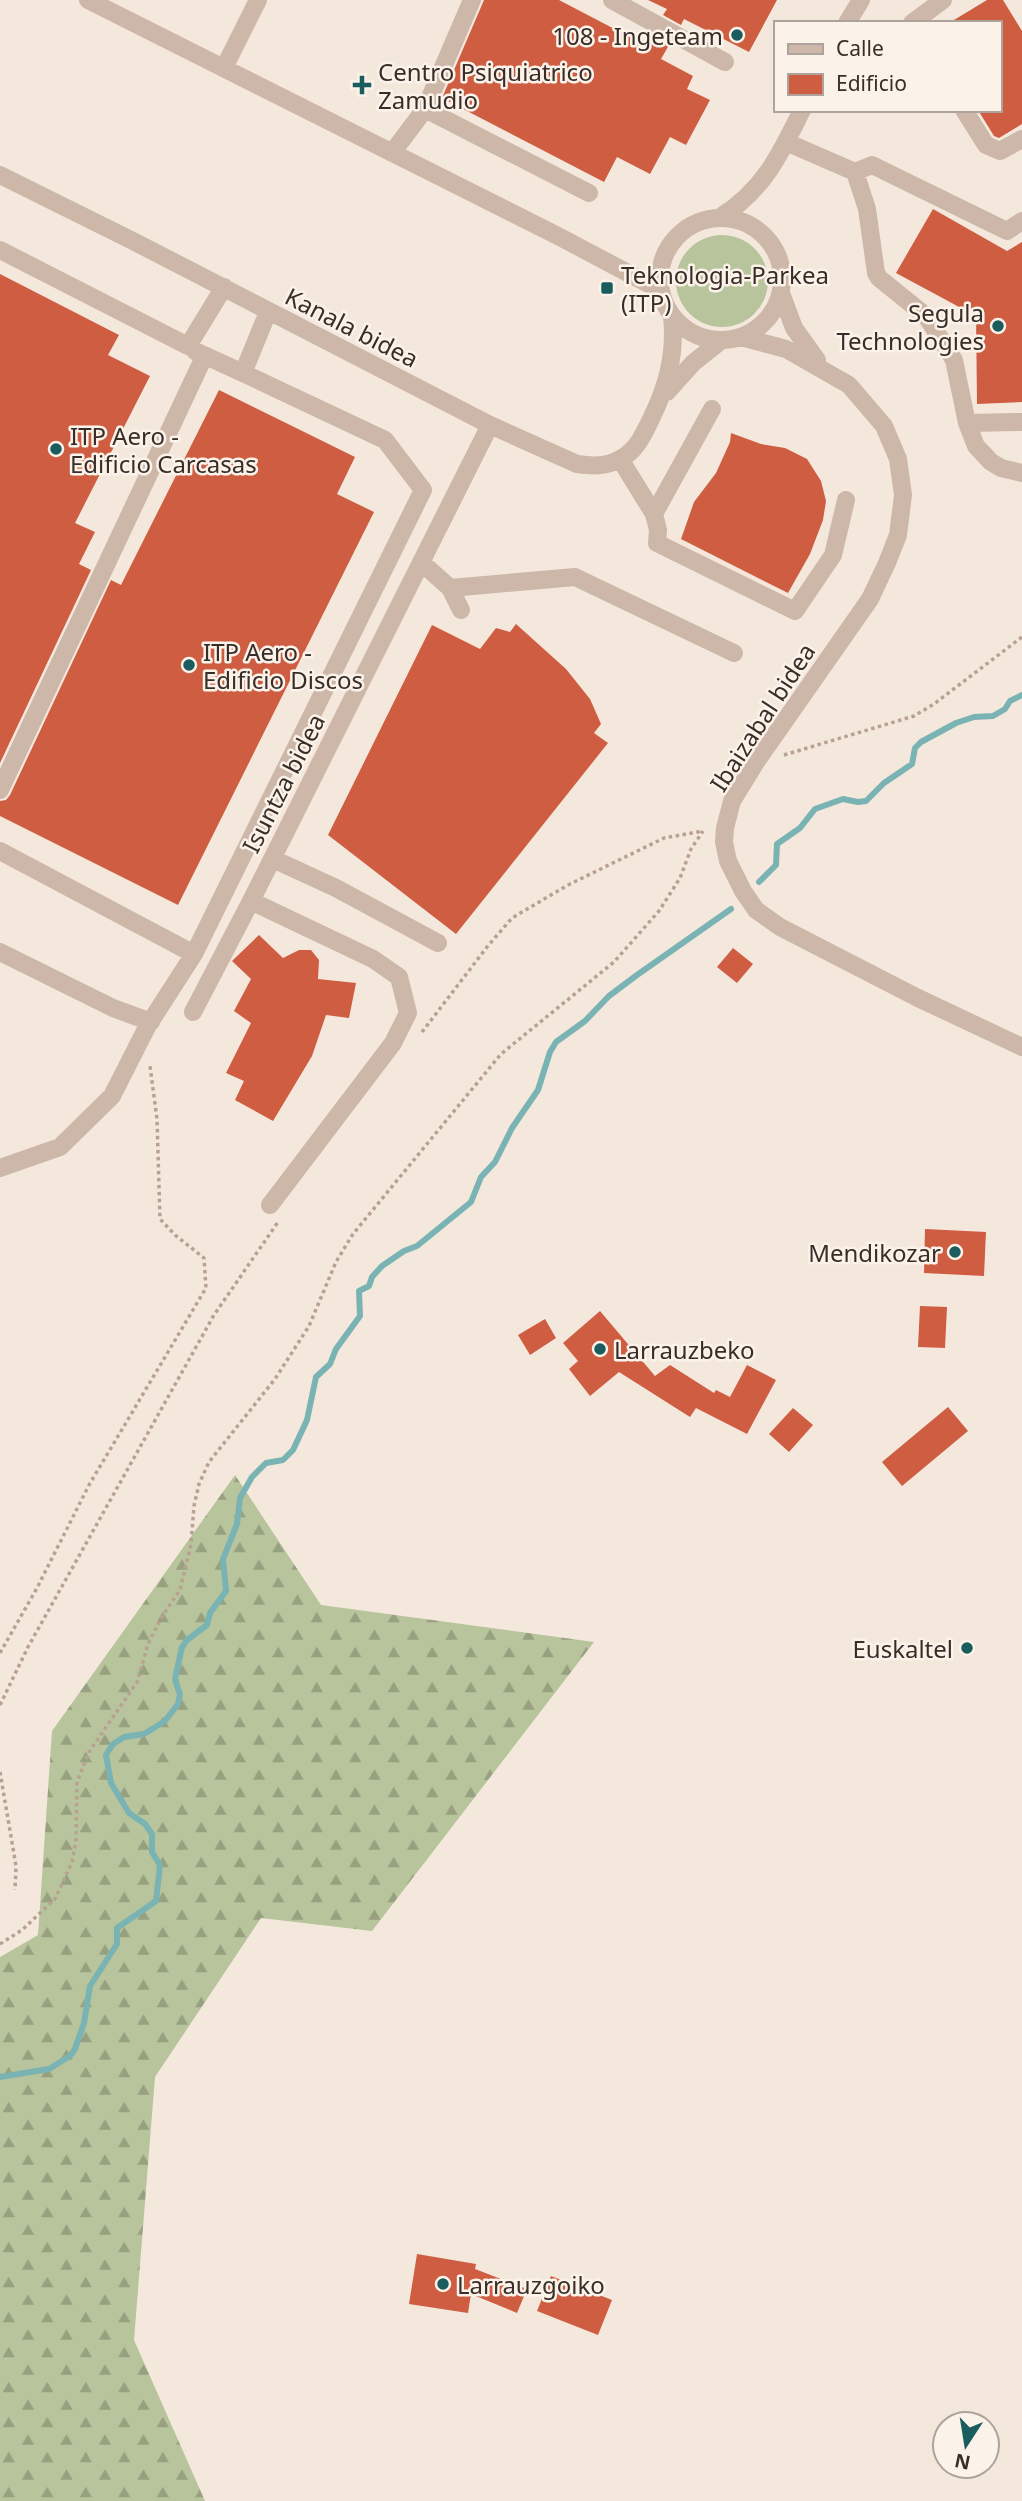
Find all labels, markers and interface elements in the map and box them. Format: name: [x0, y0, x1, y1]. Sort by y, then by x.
place label: 108 - Ingeteam: [552, 19, 723, 52]
legend: [774, 21, 1001, 112]
marker: 108 - Ingeteam: [729, 27, 745, 43]
text: Calle: [836, 34, 884, 62]
place label: Centro Psiquiatrico Zamudio: [378, 55, 593, 116]
text: Edificio: [836, 69, 907, 97]
marker: Centro Psiquiatrico Zamudio: [352, 75, 372, 95]
place label: Teknologia-Parkea (ITP): [621, 258, 829, 319]
street label: Kanala bidea: [280, 279, 424, 375]
marker: Teknologia-Parkea (ITP): [599, 280, 615, 296]
place label: Segula Technologies: [836, 296, 984, 357]
marker: Segula Technologies: [990, 318, 1006, 334]
place label: ITP Aero - Edificio Carcasas: [70, 419, 257, 480]
marker: ITP Aero - Edificio Carcasas: [48, 441, 64, 457]
place label: ITP Aero - Edificio Discos: [203, 635, 363, 696]
street label: Ibaizabal bidea: [702, 636, 822, 798]
marker: ITP Aero - Edificio Discos: [181, 657, 197, 673]
street label: Isuntza bidea: [234, 708, 332, 858]
place label: Mendikozar: [808, 1236, 941, 1269]
marker: Mendikozar: [947, 1244, 963, 1260]
place label: Larrauzbeko: [614, 1333, 755, 1366]
marker: Larrauzbeko: [592, 1341, 608, 1357]
place label: Euskaltel: [852, 1632, 953, 1665]
marker: Euskaltel: [959, 1640, 975, 1656]
place label: Larrauzgoiko: [457, 2268, 605, 2301]
marker: Larrauzgoiko: [435, 2276, 451, 2292]
north arrow: [931, 2410, 1001, 2480]
text: N: [952, 2447, 973, 2476]

